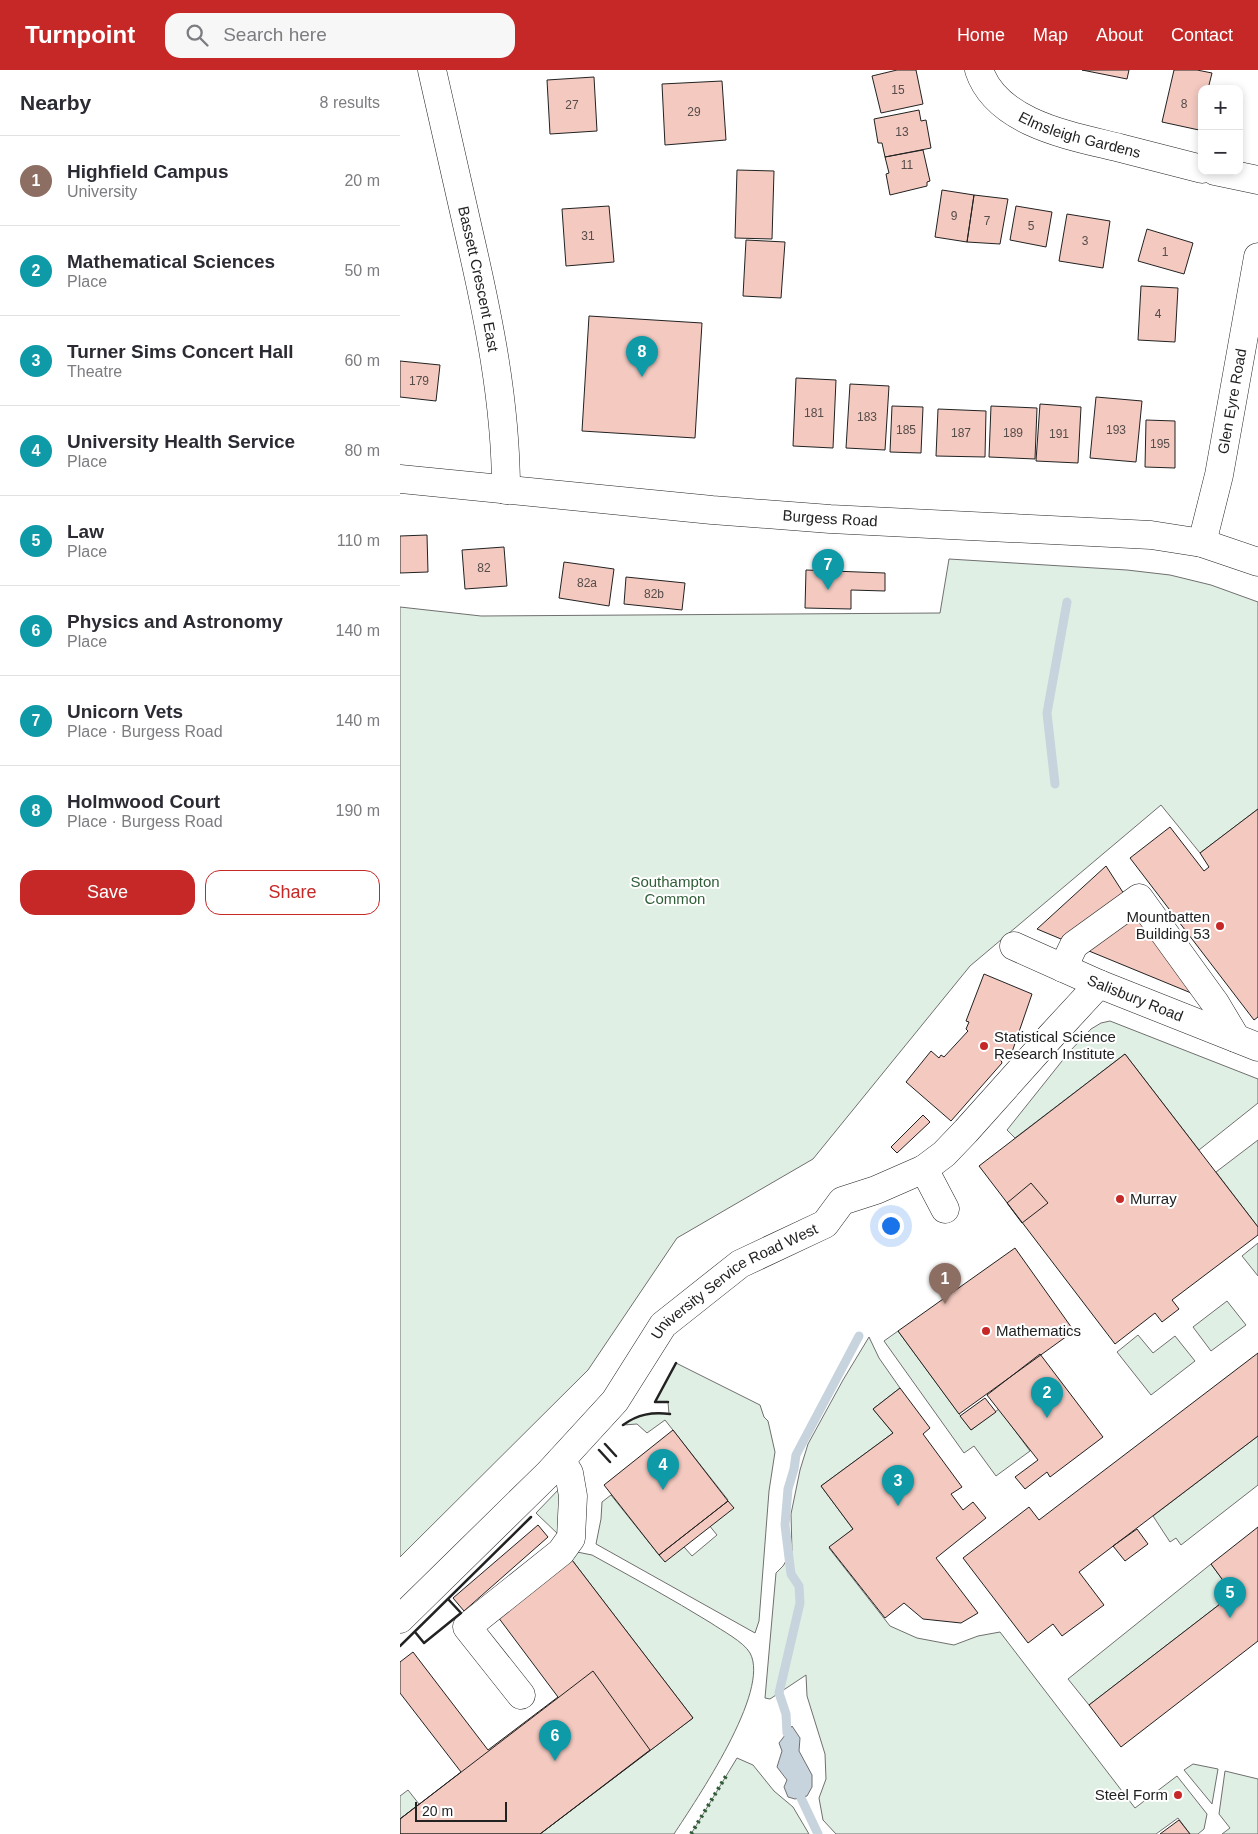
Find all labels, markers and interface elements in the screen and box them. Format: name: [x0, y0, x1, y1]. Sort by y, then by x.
search box: [165, 13, 515, 58]
text: Turnpoint: [25, 21, 135, 48]
icon: search: [183, 21, 211, 49]
text: Search here: [223, 24, 327, 45]
text: Home: [957, 25, 1005, 45]
text: Map: [1033, 25, 1068, 45]
text: About: [1096, 25, 1143, 45]
text: Contact: [1171, 25, 1233, 45]
house number: 15: [891, 83, 905, 97]
map controls: [1198, 85, 1243, 175]
button: +: [1198, 85, 1243, 130]
text: Nearby: [20, 91, 91, 114]
text: 8 results: [320, 94, 380, 111]
house number: 8: [1181, 97, 1188, 111]
house number: 27: [565, 98, 579, 112]
house number: 29: [687, 105, 701, 119]
street label: Elmsleigh Gardens: [1016, 108, 1143, 161]
house number: 13: [895, 125, 909, 139]
button: −: [1198, 130, 1243, 175]
house number: 11: [901, 158, 914, 172]
text: Highfield Campus: [67, 161, 229, 182]
text: 1: [32, 172, 40, 189]
text: 20 m: [344, 172, 380, 189]
text: University: [67, 183, 137, 200]
street label: Bassett Crescent East: [455, 204, 502, 354]
house number: 9: [951, 209, 958, 223]
house number: 7: [984, 214, 991, 228]
house number: 5: [1028, 219, 1035, 233]
house number: 31: [581, 229, 595, 243]
house number: 3: [1082, 234, 1089, 248]
house number: 1: [1162, 245, 1169, 259]
text: Mathematical Sciences: [67, 251, 275, 272]
text: 2: [32, 262, 40, 279]
text: 50 m: [344, 262, 380, 279]
text: Place: [67, 273, 107, 290]
house number: 4: [1155, 307, 1162, 321]
pin: 8: [626, 336, 658, 377]
text: Turner Sims Concert Hall: [67, 341, 294, 362]
street label: Glen Eyre Road: [1214, 347, 1249, 455]
text: 3: [32, 352, 40, 369]
text: 60 m: [344, 352, 380, 369]
text: Theatre: [67, 363, 122, 380]
house number: 179: [409, 374, 429, 388]
house number: 181: [804, 406, 824, 420]
house number: 183: [857, 410, 877, 424]
house number: 185: [896, 423, 916, 437]
house number: 193: [1106, 423, 1126, 437]
house number: 187: [951, 426, 971, 440]
house number: 189: [1003, 426, 1023, 440]
house number: 191: [1049, 427, 1069, 441]
text: University Health Service: [67, 431, 295, 452]
house number: 195: [1150, 437, 1170, 451]
text: 4: [32, 442, 40, 459]
text: 80 m: [344, 442, 380, 459]
text: Place: [67, 453, 107, 470]
street label: Burgess Road: [782, 506, 878, 529]
text: Law: [67, 521, 104, 542]
text: 5: [32, 532, 40, 549]
text: 110 m: [337, 532, 380, 549]
text: Place: [67, 543, 107, 560]
pin: 7: [812, 549, 844, 590]
house number: 82: [477, 561, 491, 575]
house number: 82a: [577, 576, 597, 590]
house number: 82b: [644, 587, 664, 601]
text: Physics and Astronomy: [67, 611, 283, 632]
text: 6: [32, 622, 40, 639]
text: 140 m: [336, 622, 380, 639]
text: Place: [67, 633, 107, 650]
text: Unicorn Vets: [67, 701, 183, 722]
text: 7: [32, 712, 40, 729]
text: 140 m: [336, 712, 380, 729]
text: Place · Burgess Road: [67, 723, 223, 740]
text: Holmwood Court: [67, 791, 220, 812]
text: 8: [32, 802, 40, 819]
text: 190 m: [336, 802, 380, 819]
text: Place · Burgess Road: [67, 813, 223, 830]
button: Save: [20, 870, 195, 915]
button: Share: [205, 870, 380, 915]
park label: Southampton Common: [630, 873, 720, 907]
place label: Mountbatten Building 53: [1127, 908, 1210, 942]
marker: Mountbatten Building 53: [1214, 920, 1226, 932]
street label: Salisbury Road: [1085, 971, 1186, 1025]
place label: Statistical Science Research Institute: [994, 1028, 1116, 1062]
marker: Statistical Science Research Institute: [978, 1040, 990, 1052]
place label: Murray: [1130, 1190, 1177, 1207]
marker: Murray: [1114, 1193, 1126, 1205]
your location: [878, 1213, 904, 1239]
street label: University Service Road West: [647, 1219, 821, 1342]
pin: 1: [929, 1263, 961, 1304]
place label: Mathematics: [996, 1322, 1081, 1339]
marker: Mathematics: [980, 1325, 992, 1337]
pin: 2: [1031, 1377, 1063, 1418]
pin: 4: [647, 1449, 679, 1490]
pin: 3: [882, 1465, 914, 1506]
pin: 5: [1214, 1577, 1246, 1618]
pin: 6: [539, 1720, 571, 1761]
place label: Steel Form: [1095, 1786, 1168, 1803]
marker: Steel Form: [1172, 1789, 1184, 1801]
scale bar: [415, 1799, 508, 1822]
text: 20 m: [422, 1803, 453, 1819]

